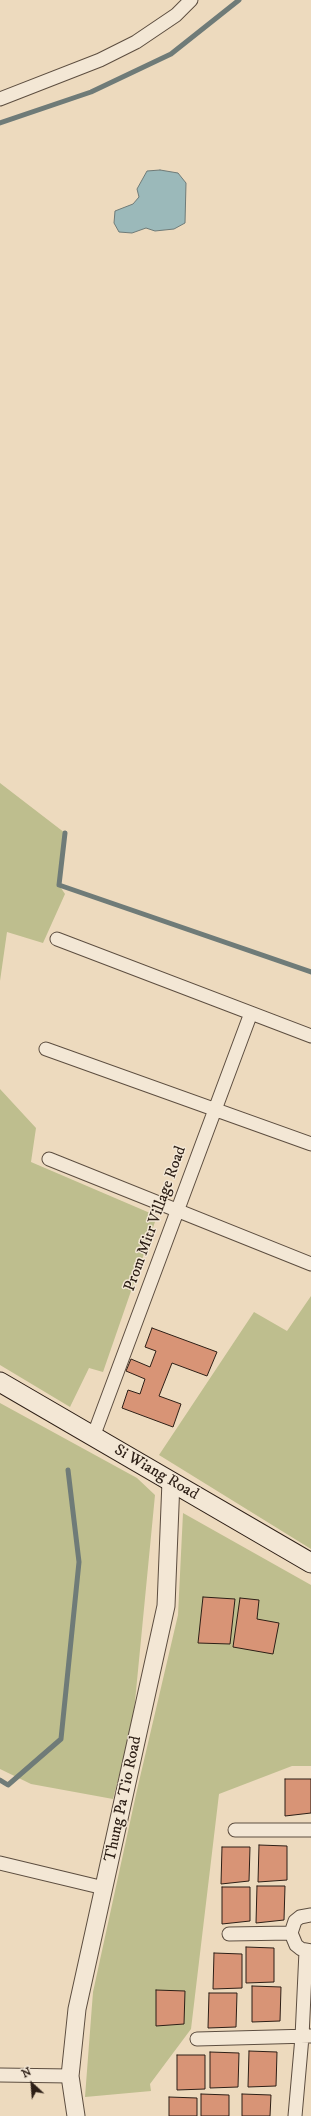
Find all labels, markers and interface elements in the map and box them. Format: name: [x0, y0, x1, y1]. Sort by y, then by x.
street label: Prom Mitr Village Road: [121, 1144, 191, 1294]
street label: Si Wiang Road: [110, 1441, 202, 1505]
street label: Thung Pa Tio Road: [101, 1735, 147, 1863]
north arrow: [12, 2064, 52, 2104]
text: N: [20, 2065, 34, 2081]

